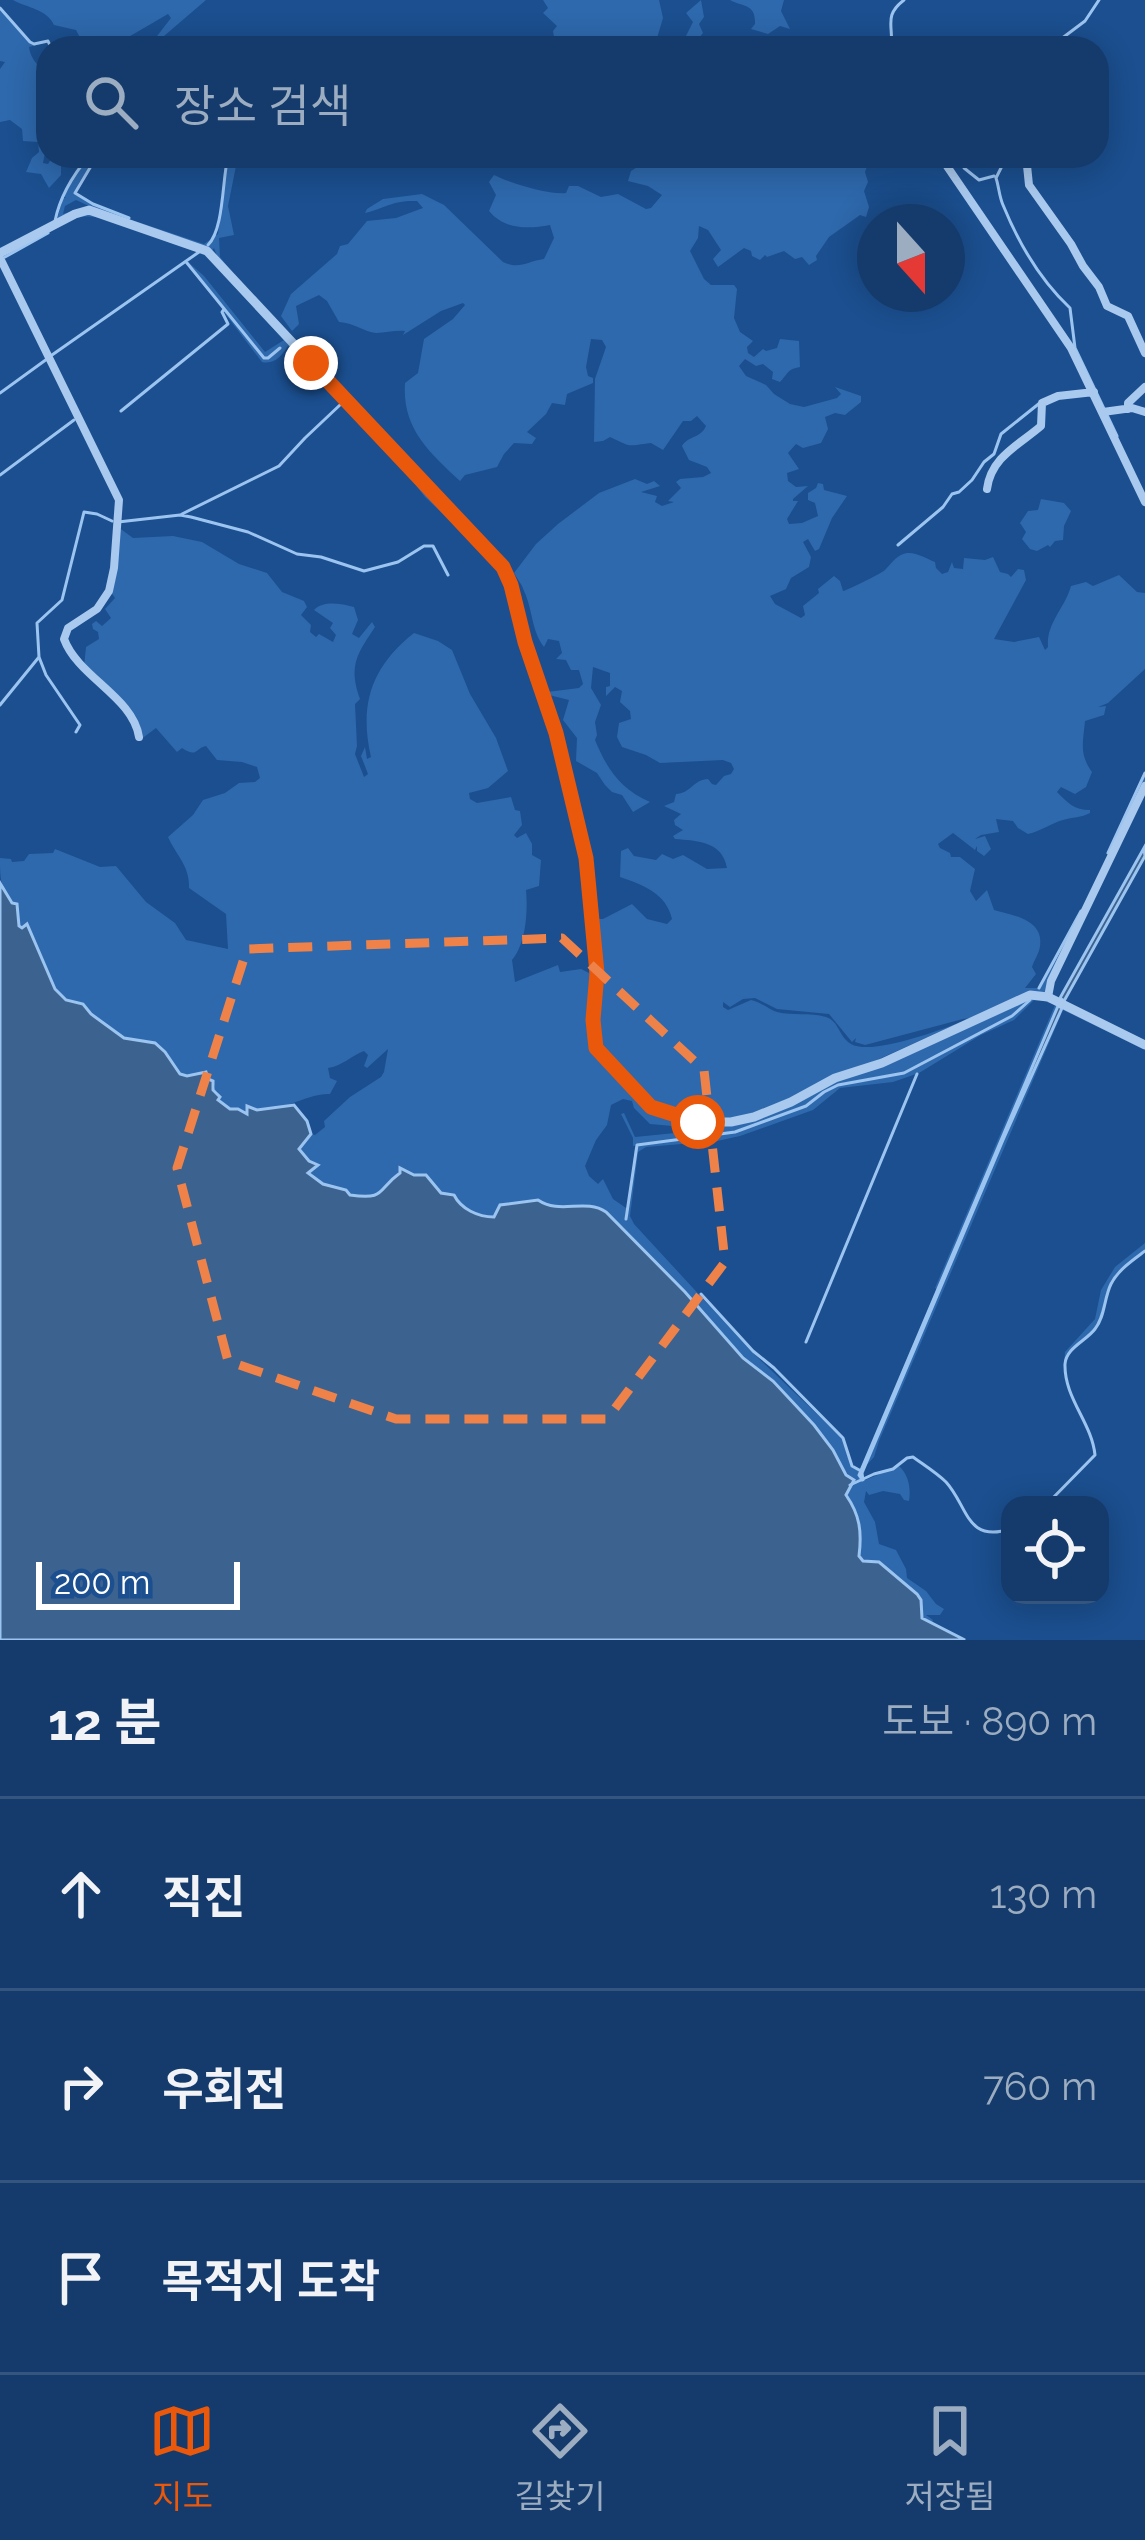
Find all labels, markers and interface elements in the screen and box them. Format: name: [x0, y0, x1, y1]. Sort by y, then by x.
search box: [36, 36, 1109, 168]
icon: search: [78, 69, 144, 135]
text: 장소 검색: [174, 80, 351, 133]
north arrow: [857, 204, 965, 312]
route end: [284, 336, 338, 390]
route start: [671, 1095, 725, 1149]
map controls: [1001, 1496, 1109, 1604]
button: locate: [1001, 1496, 1109, 1604]
scale bar: [36, 1556, 240, 1609]
text: 200 m: [54, 1563, 150, 1602]
text: 12 분: [48, 1692, 161, 1752]
text: 도보 · 890 m: [882, 1698, 1097, 1744]
icon: ahead: [48, 1861, 114, 1927]
text: 직진: [162, 1871, 245, 1924]
text: 130 m: [990, 1871, 1097, 1917]
icon: right: [48, 2053, 114, 2119]
text: 우회전: [162, 2063, 286, 2116]
text: 760 m: [983, 2063, 1097, 2109]
icon: arrive: [48, 2245, 114, 2311]
text: 목적지 도착: [162, 2255, 380, 2308]
tab: 지도: [149, 2398, 215, 2518]
tab: 길찾기: [514, 2398, 606, 2518]
tab: 저장됨: [904, 2398, 996, 2518]

